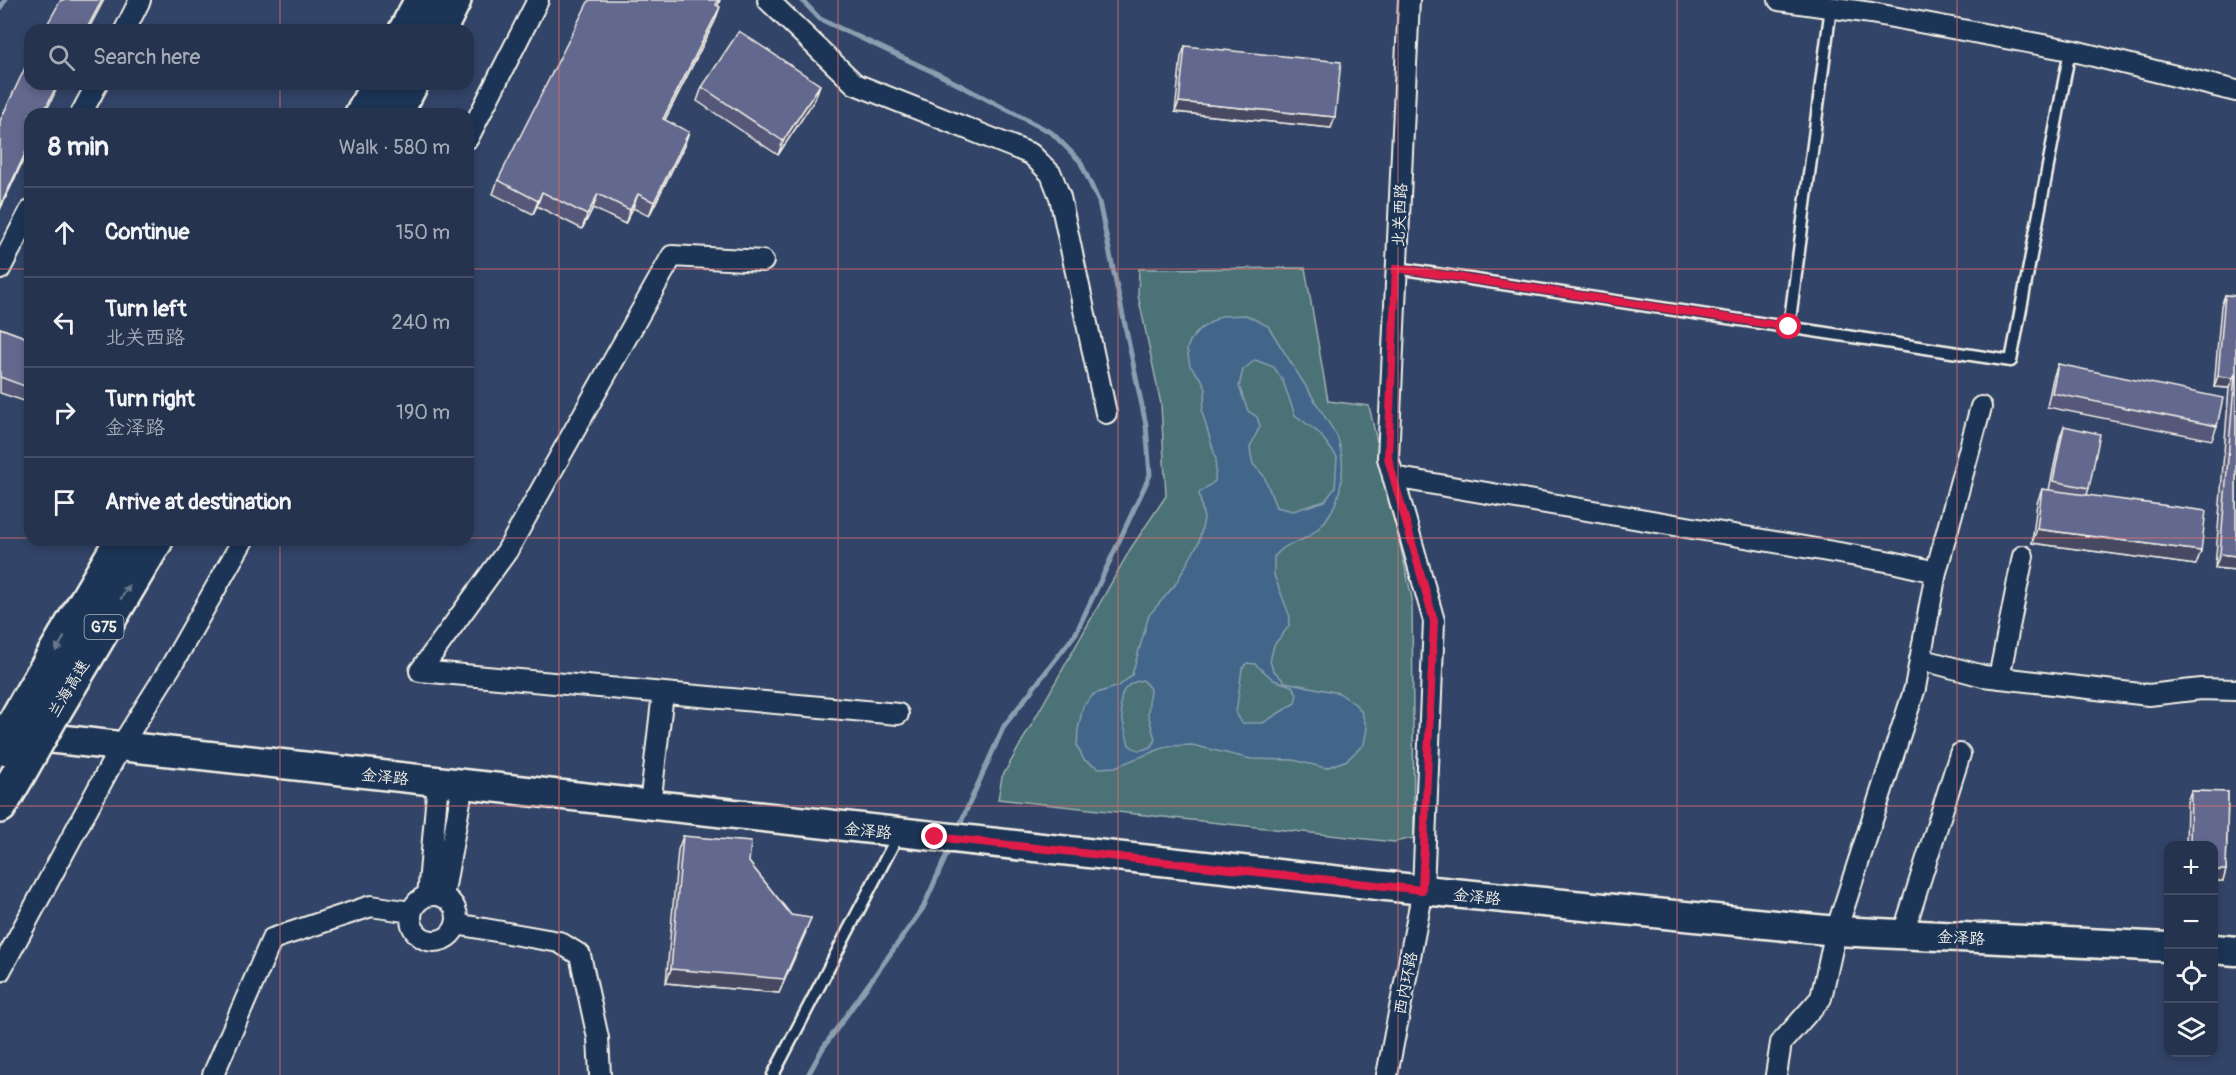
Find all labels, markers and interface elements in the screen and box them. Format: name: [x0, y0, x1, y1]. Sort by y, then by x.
search box: [24, 24, 474, 90]
icon: search: [45, 41, 78, 74]
text: Search here: [93, 43, 200, 71]
text: 8 min: [48, 131, 109, 163]
text: Walk · 580 m: [339, 135, 450, 160]
street label: 北关西路: [1388, 183, 1412, 248]
icon: ahead: [48, 216, 81, 249]
text: Continue: [105, 218, 189, 246]
text: 150 m: [396, 220, 450, 245]
text: Turn left: [105, 295, 187, 323]
icon: left: [48, 306, 81, 339]
text: 240 m: [391, 310, 450, 335]
route start: [1775, 313, 1801, 339]
text: 北关西路: [105, 325, 185, 350]
text: Turn right: [105, 385, 195, 413]
icon: right: [48, 396, 81, 429]
text: 190 m: [396, 400, 450, 425]
text: 金泽路: [105, 415, 165, 440]
icon: arrive: [48, 486, 81, 519]
text: Arrive at destination: [105, 488, 291, 516]
one-way arrow: [120, 583, 130, 600]
road number: G75: [84, 615, 124, 639]
one-way arrow: [55, 636, 65, 653]
street label: 兰海高速: [44, 656, 94, 721]
street label: 金泽路: [360, 765, 410, 789]
street label: 金泽路: [843, 819, 893, 843]
route end: [921, 823, 947, 849]
map controls: [2164, 841, 2218, 1057]
button: +: [2164, 841, 2218, 895]
street label: 金泽路: [1452, 885, 1502, 909]
button: −: [2164, 895, 2218, 949]
street label: 金泽路: [1936, 927, 1985, 949]
button: locate: [2164, 949, 2218, 1003]
street label: 西内环路: [1390, 950, 1422, 1017]
button: layers: [2164, 1003, 2218, 1057]

